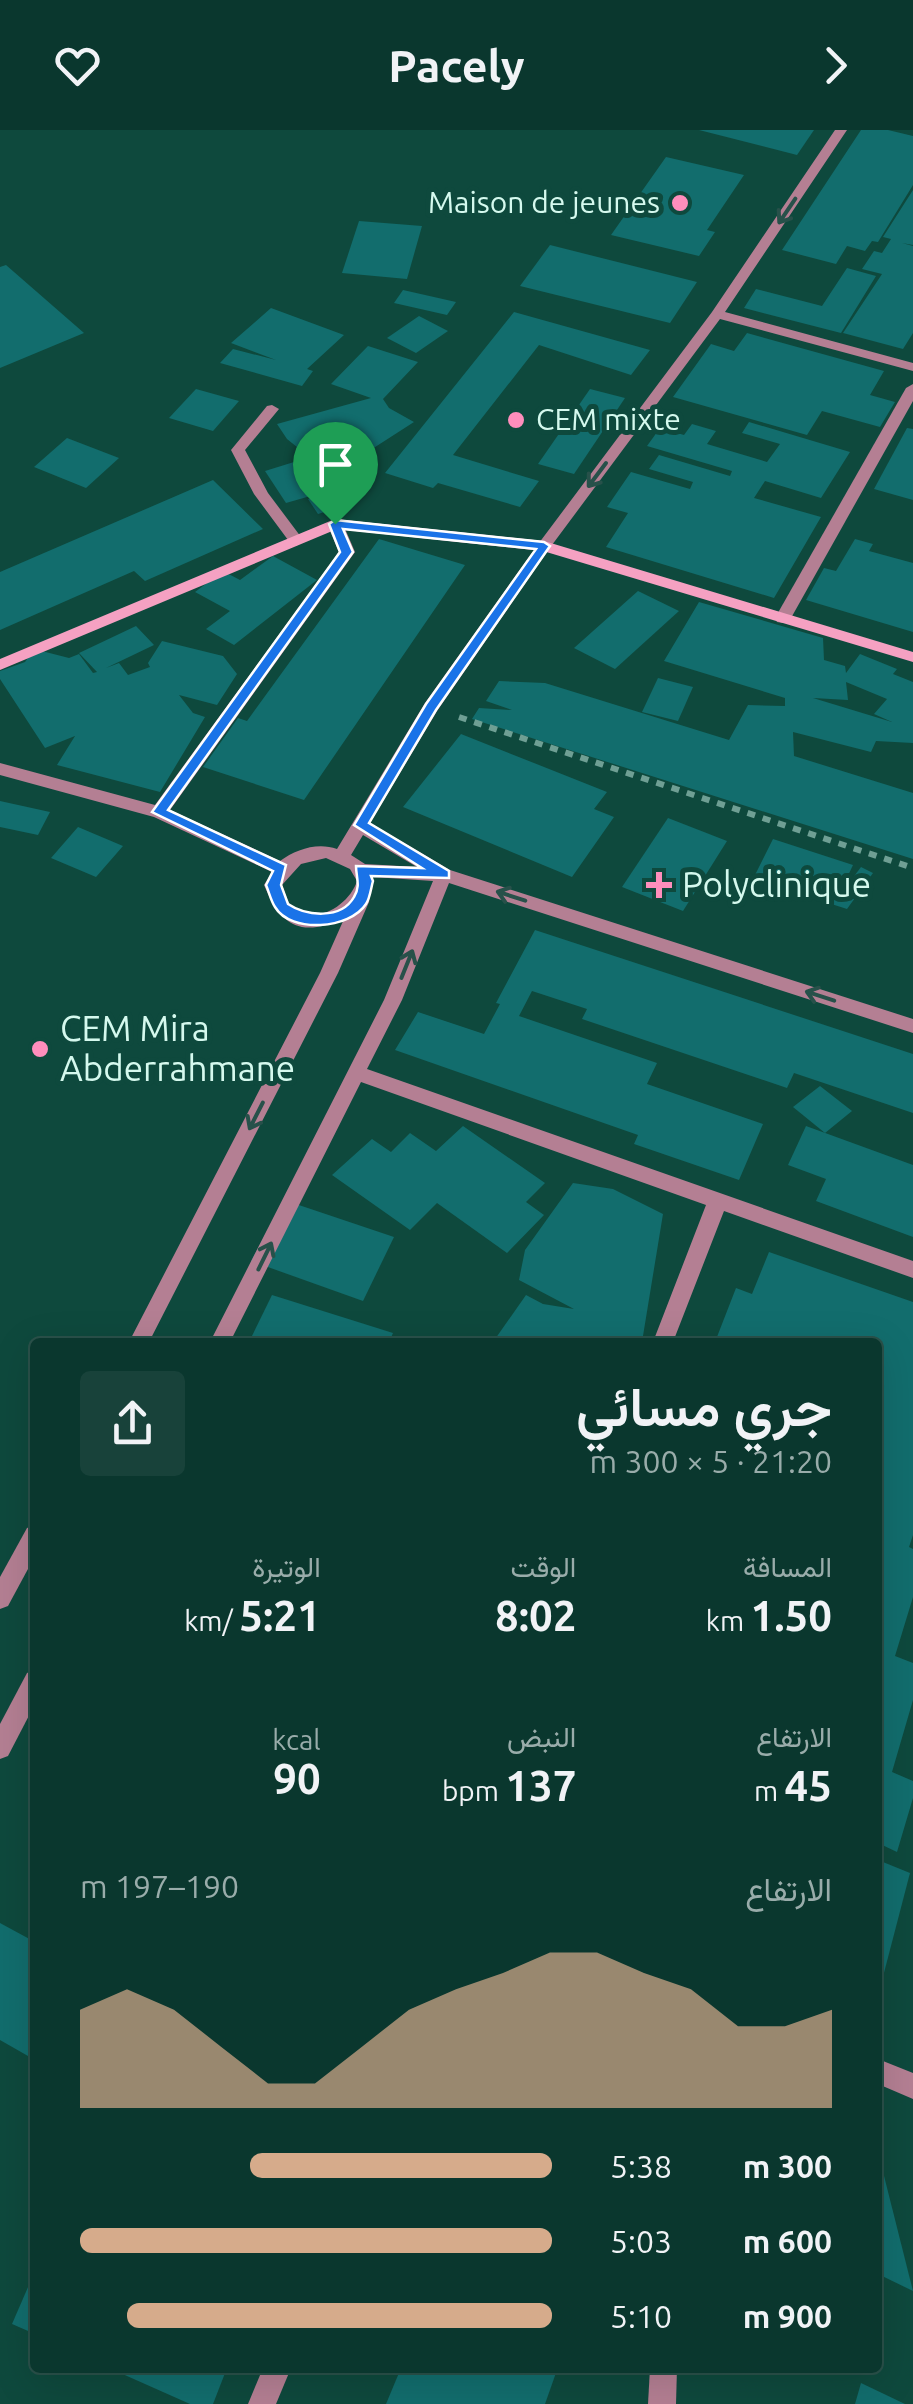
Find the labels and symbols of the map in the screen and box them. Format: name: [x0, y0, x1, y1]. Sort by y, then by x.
place label: Maison de jeunes: [428, 185, 660, 219]
marker: Maison de jeunes: [669, 192, 691, 214]
one-way arrow: [776, 196, 797, 224]
place label: CEM mixte: [536, 402, 681, 436]
marker: CEM mixte: [505, 409, 527, 431]
pin: [293, 422, 378, 525]
one-way arrow: [587, 461, 608, 488]
place label: Polyclinique: [682, 864, 871, 904]
marker: Polyclinique: [646, 872, 672, 898]
one-way arrow: [496, 886, 527, 904]
one-way arrow: [400, 949, 418, 980]
one-way arrow: [805, 985, 837, 1003]
place label: CEM Mira Abderrahmane: [60, 1008, 295, 1088]
marker: CEM Mira Abderrahmane: [29, 1038, 51, 1060]
one-way arrow: [246, 1100, 265, 1130]
one-way arrow: [257, 1242, 276, 1272]

